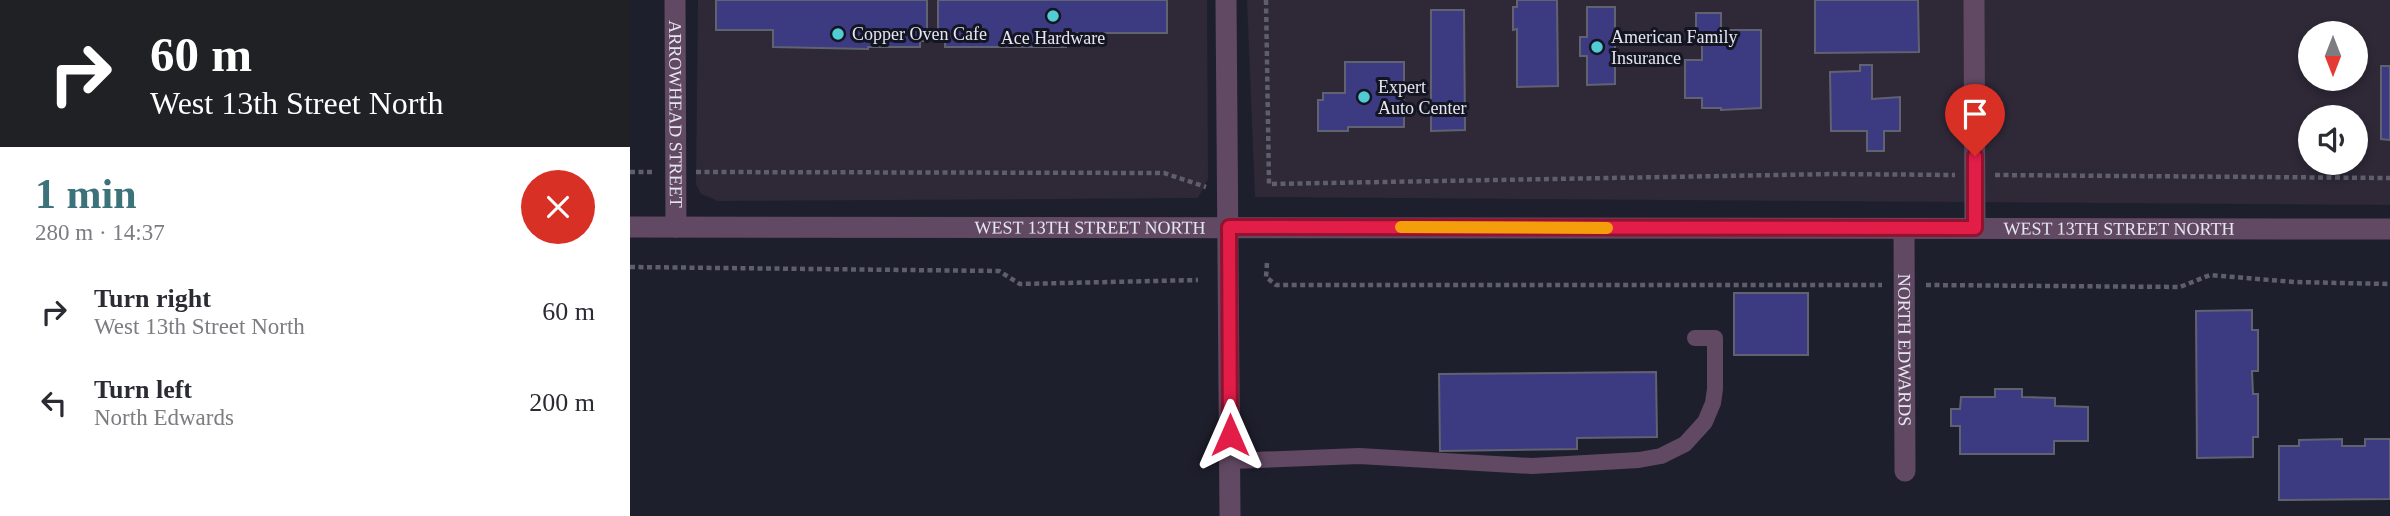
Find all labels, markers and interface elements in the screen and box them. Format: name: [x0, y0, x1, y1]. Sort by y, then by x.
marker: Ace Hardware: [1045, 8, 1061, 24]
street label: ARROWHEAD STREET: [665, 20, 686, 208]
north arrow: [2298, 21, 2368, 91]
map controls: [2298, 21, 2368, 175]
place label: Copper Oven Cafe: [852, 24, 987, 44]
marker: Copper Oven Cafe: [830, 26, 846, 42]
text: 60 m: [150, 27, 252, 82]
place label: American Family Insurance: [1611, 27, 1737, 68]
icon: right: [35, 28, 126, 119]
place label: Ace Hardware: [1001, 28, 1105, 48]
marker: American Family Insurance: [1589, 39, 1605, 55]
place label: Expert Auto Center: [1378, 77, 1466, 118]
pin: [1945, 84, 2005, 156]
text: West 13th Street North: [150, 85, 443, 121]
marker: Expert Auto Center: [1356, 89, 1372, 105]
icon: arrive: [1956, 95, 1994, 133]
button: sound: [2298, 105, 2368, 175]
button: close: [521, 170, 595, 244]
text: 1 min: [35, 171, 137, 217]
street label: WEST 13TH STREET NORTH: [975, 217, 1205, 238]
street label: WEST 13TH STREET NORTH: [2004, 219, 2234, 239]
text: 280 m · 14:37: [35, 220, 165, 245]
street label: NORTH EDWARDS: [1894, 274, 1915, 426]
text: Turn right: [94, 284, 211, 313]
icon: right: [35, 293, 73, 331]
text: 60 m: [542, 297, 595, 326]
text: West 13th Street North: [94, 314, 305, 339]
text: Turn left: [94, 375, 192, 404]
icon: left: [35, 384, 73, 422]
text: 200 m: [529, 388, 595, 417]
position arrow: [1193, 398, 1267, 472]
text: North Edwards: [94, 405, 234, 430]

